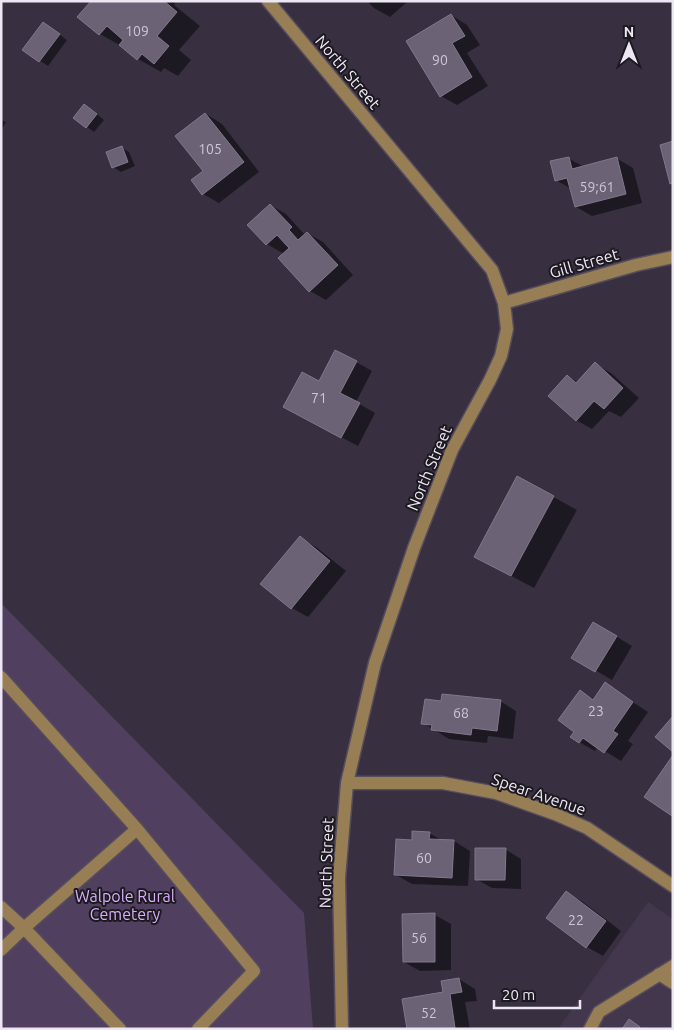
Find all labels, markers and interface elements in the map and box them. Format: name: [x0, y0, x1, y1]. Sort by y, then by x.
north arrow: [604, 20, 654, 70]
house number: 109: [125, 23, 149, 39]
text: N: [624, 24, 634, 40]
street label: North Street: [312, 32, 384, 113]
house number: 90: [432, 52, 448, 68]
house number: 105: [198, 141, 222, 157]
house number: 59;61: [579, 179, 615, 195]
street label: Gill Street: [547, 244, 621, 281]
house number: 71: [311, 390, 327, 406]
street label: North Street: [403, 422, 455, 513]
house number: 23: [588, 703, 604, 719]
house number: 68: [453, 705, 469, 721]
street label: Spear Avenue: [490, 769, 588, 819]
street label: North Street: [315, 817, 337, 909]
house number: 60: [416, 850, 432, 866]
park label: Walpole Rural Cemetery: [75, 887, 175, 923]
house number: 22: [568, 912, 584, 928]
house number: 56: [411, 930, 427, 946]
scale bar: [494, 978, 580, 1010]
text: 20 m: [502, 986, 535, 1003]
house number: 52: [421, 1005, 437, 1021]

